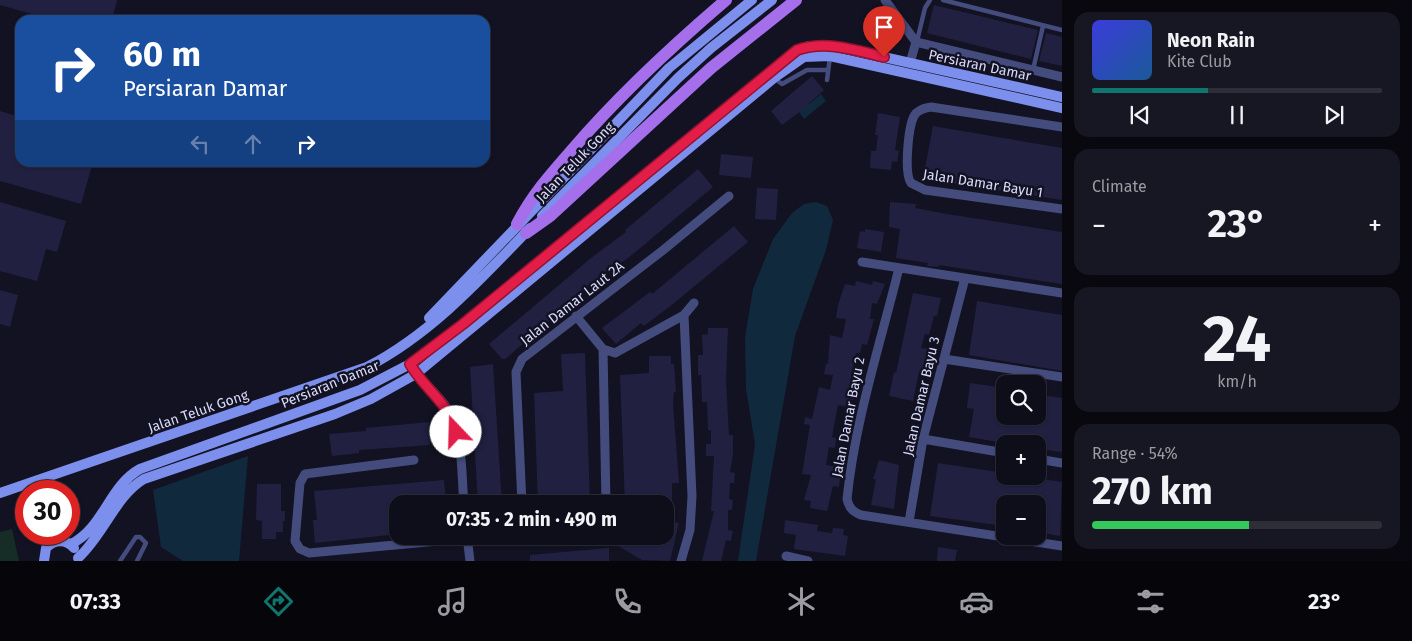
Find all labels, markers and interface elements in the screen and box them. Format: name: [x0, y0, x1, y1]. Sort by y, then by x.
pin: [863, 6, 905, 57]
icon: arrive: [870, 13, 898, 41]
text: Neon Rain: [1167, 29, 1255, 52]
text: 60 m: [123, 33, 201, 75]
icon: right: [40, 35, 105, 100]
street label: Persiaran Damar: [927, 46, 1033, 85]
text: Kite Club: [1167, 52, 1232, 71]
text: Persiaran Damar: [123, 75, 287, 102]
icon: previous: [1126, 101, 1154, 129]
icon: pause: [1223, 101, 1251, 129]
icon: next: [1320, 101, 1348, 129]
street label: Jalan Teluk Gong: [533, 118, 618, 206]
icon: left: [186, 130, 214, 158]
icon: ahead: [239, 130, 267, 158]
icon: right: [292, 130, 320, 158]
street label: Jalan Damar Bayu 1: [922, 166, 1044, 201]
text: Climate: [1092, 177, 1147, 196]
text: 23°: [1208, 201, 1267, 247]
text: −: [1092, 209, 1106, 242]
text: +: [1368, 209, 1382, 242]
street label: Jalan Damar Laut 2A: [517, 258, 628, 349]
text: 24: [1203, 300, 1271, 378]
street label: Jalan Damar Bayu 3: [899, 335, 944, 458]
street label: Jalan Damar Bayu 2: [828, 355, 868, 479]
street label: Persiaran Damar: [279, 357, 382, 412]
text: km/h: [1217, 372, 1257, 391]
map controls: [996, 375, 1046, 545]
button: search: [996, 375, 1046, 425]
street label: Jalan Teluk Gong: [146, 386, 251, 437]
position arrow: [429, 405, 481, 457]
button: +: [996, 435, 1046, 485]
text: Range · 54%: [1092, 444, 1178, 463]
text: 270 km: [1092, 468, 1213, 514]
speed limit sign: 30: [15, 480, 80, 545]
button: −: [996, 495, 1046, 545]
text: 07:35 · 2 min · 490 m: [446, 508, 617, 531]
icon: directions: [261, 584, 296, 619]
icon: music: [435, 584, 470, 619]
icon: phone: [610, 584, 645, 619]
icon: climate: [784, 584, 819, 619]
icon: car: [959, 584, 994, 619]
icon: filters: [1133, 584, 1168, 619]
text: 07:33: [70, 588, 121, 615]
text: 23°: [1308, 588, 1342, 615]

